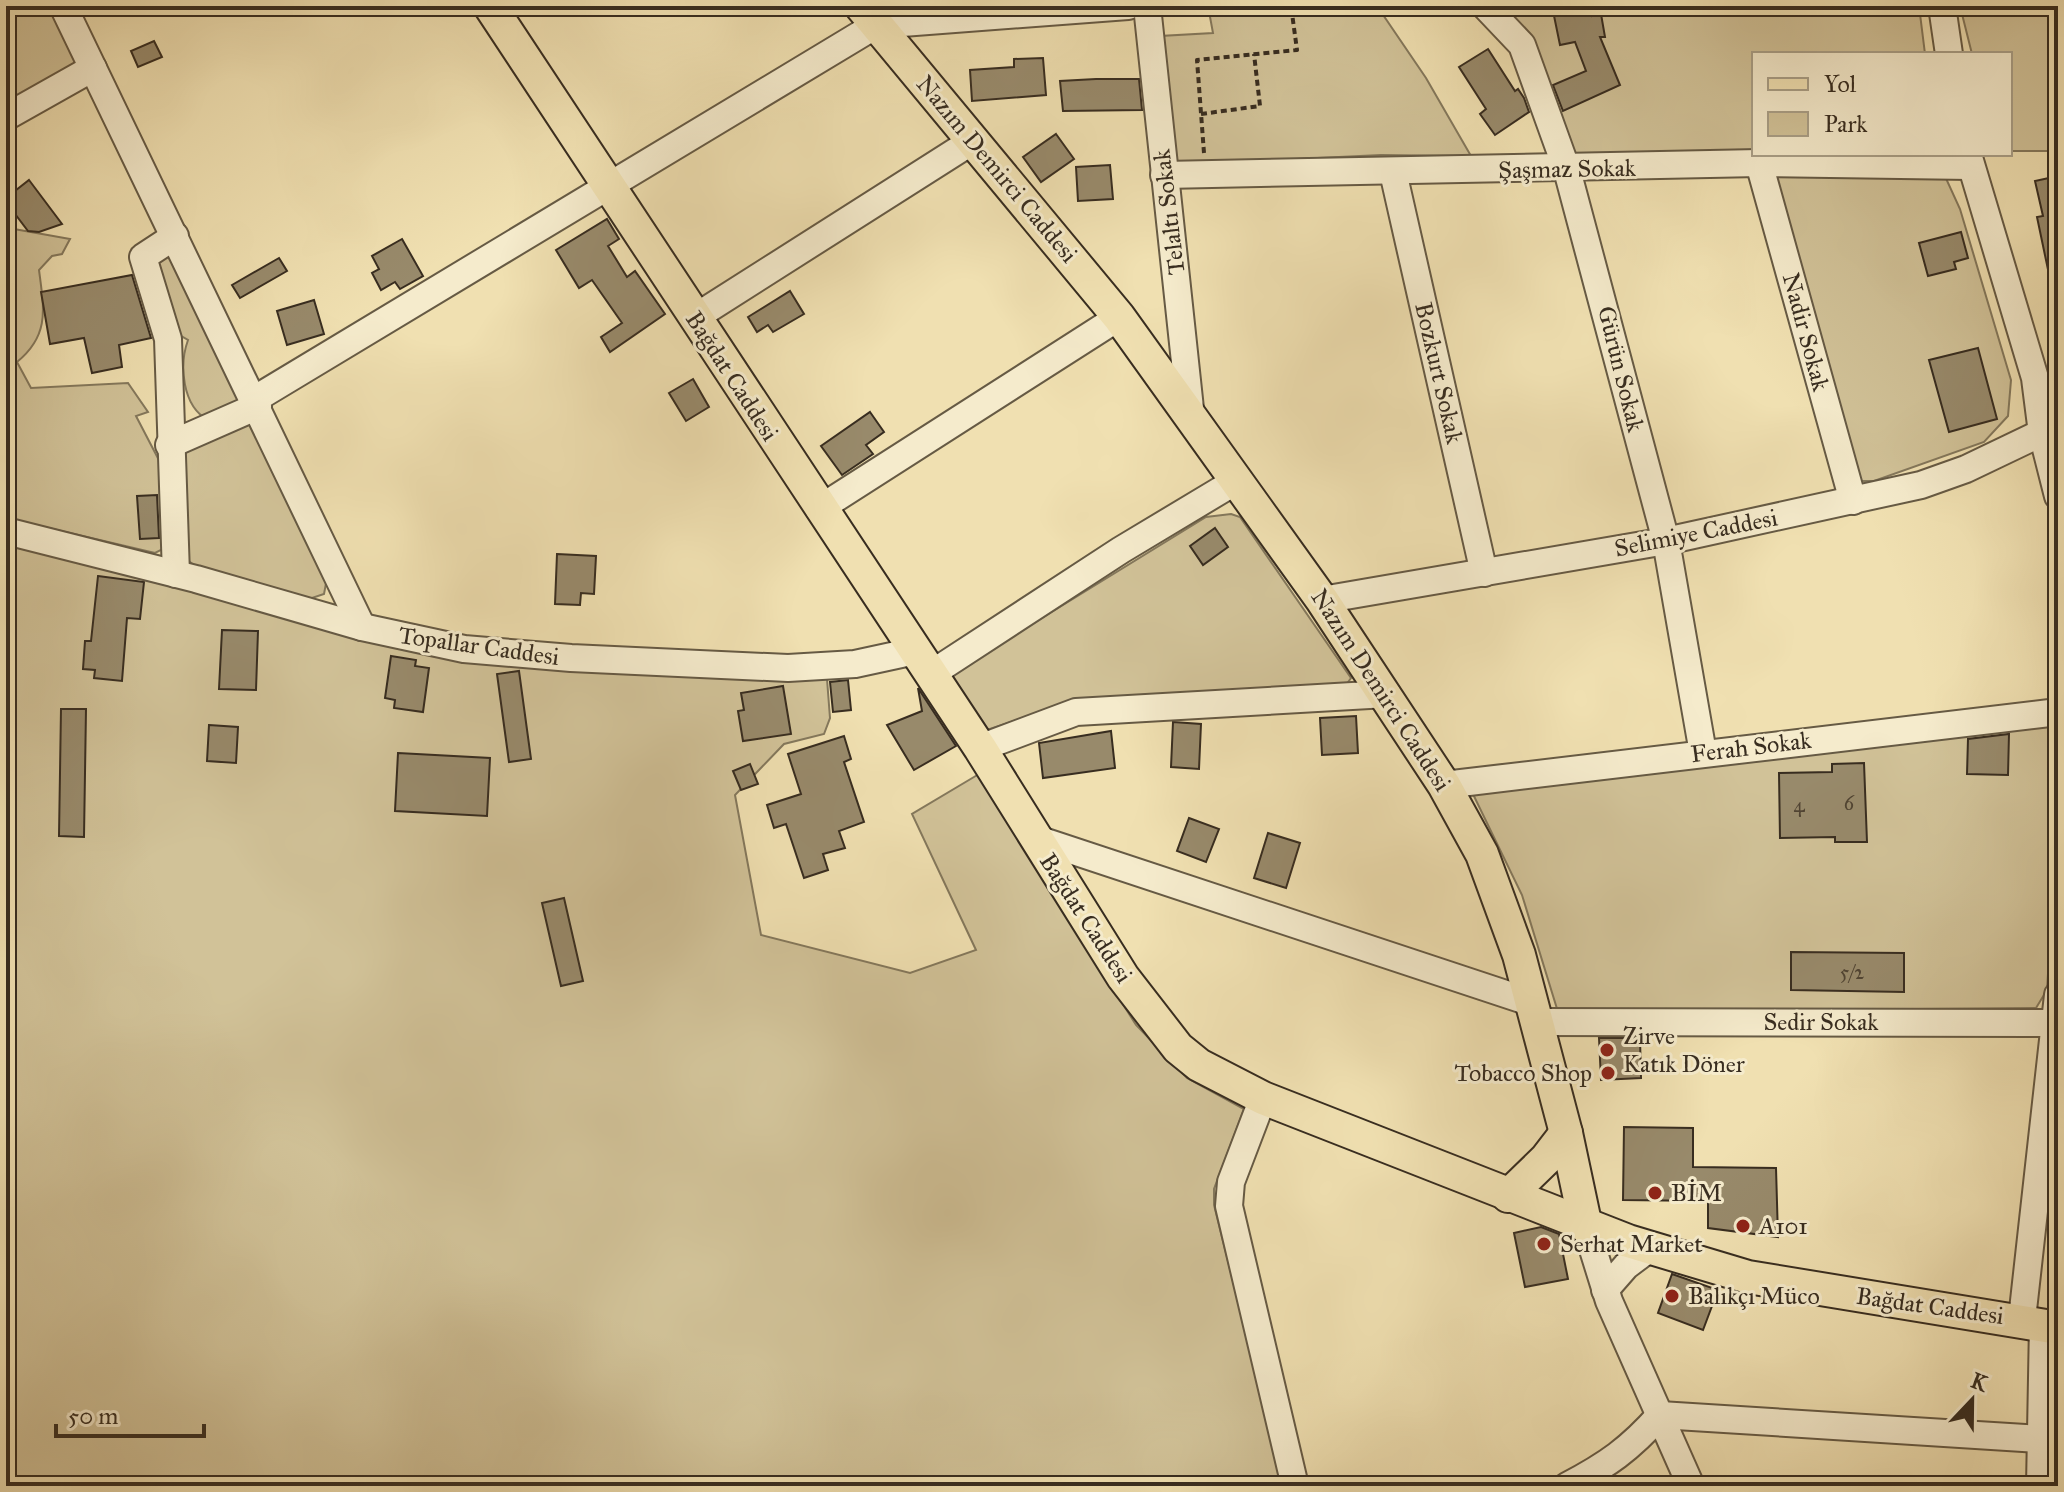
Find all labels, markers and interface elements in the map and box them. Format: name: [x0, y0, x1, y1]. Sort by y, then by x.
legend: [1752, 52, 2012, 156]
street label: Nazım Demirci Caddesi: [910, 69, 1084, 269]
text: Yol: [1824, 69, 1857, 99]
text: Park: [1824, 109, 1868, 139]
street label: Telaltı Sokak: [1146, 147, 1192, 276]
street label: Şaşmaz Sokak: [1498, 153, 1637, 185]
street label: Nadir Sokak: [1776, 270, 1836, 395]
street label: Bozkurt Sokak: [1408, 299, 1470, 447]
street label: Gürün Sokak: [1591, 303, 1651, 436]
street label: Bağdat Caddesi: [679, 305, 785, 447]
street label: Selimiye Caddesi: [1612, 502, 1780, 564]
street label: Nazım Demirci Caddesi: [1304, 583, 1458, 797]
street label: Topallar Caddesi: [397, 620, 562, 672]
street label: Ferah Sokak: [1689, 725, 1814, 769]
house number: 6: [1844, 791, 1855, 815]
house number: 4: [1793, 793, 1805, 817]
street label: Bağdat Caddesi: [1033, 847, 1139, 989]
house number: 5/2: [1840, 960, 1864, 984]
street label: Sedir Sokak: [1764, 1007, 1879, 1037]
place label: Zirve Katık Döner: [1623, 1021, 1745, 1079]
marker: Zirve Katık Döner: [1598, 1041, 1616, 1059]
place label: Tobacco Shop: [1454, 1058, 1592, 1088]
marker: Tobacco Shop: [1599, 1064, 1617, 1082]
place label: BİM: [1671, 1178, 1722, 1208]
marker: BİM: [1646, 1184, 1664, 1202]
place label: A101: [1758, 1211, 1808, 1241]
marker: A101: [1734, 1217, 1752, 1235]
place label: Serhat Market: [1560, 1229, 1703, 1259]
marker: Serhat Market: [1535, 1235, 1553, 1253]
place label: Balıkçı Müco: [1688, 1281, 1820, 1311]
street label: Bağdat Caddesi: [1854, 1281, 2006, 1331]
marker: Balıkçı Müco: [1663, 1287, 1681, 1305]
north arrow: [1932, 1360, 2012, 1440]
text: K: [1967, 1366, 1993, 1398]
scale bar: [56, 1388, 204, 1438]
text: 50 m: [68, 1401, 118, 1431]

